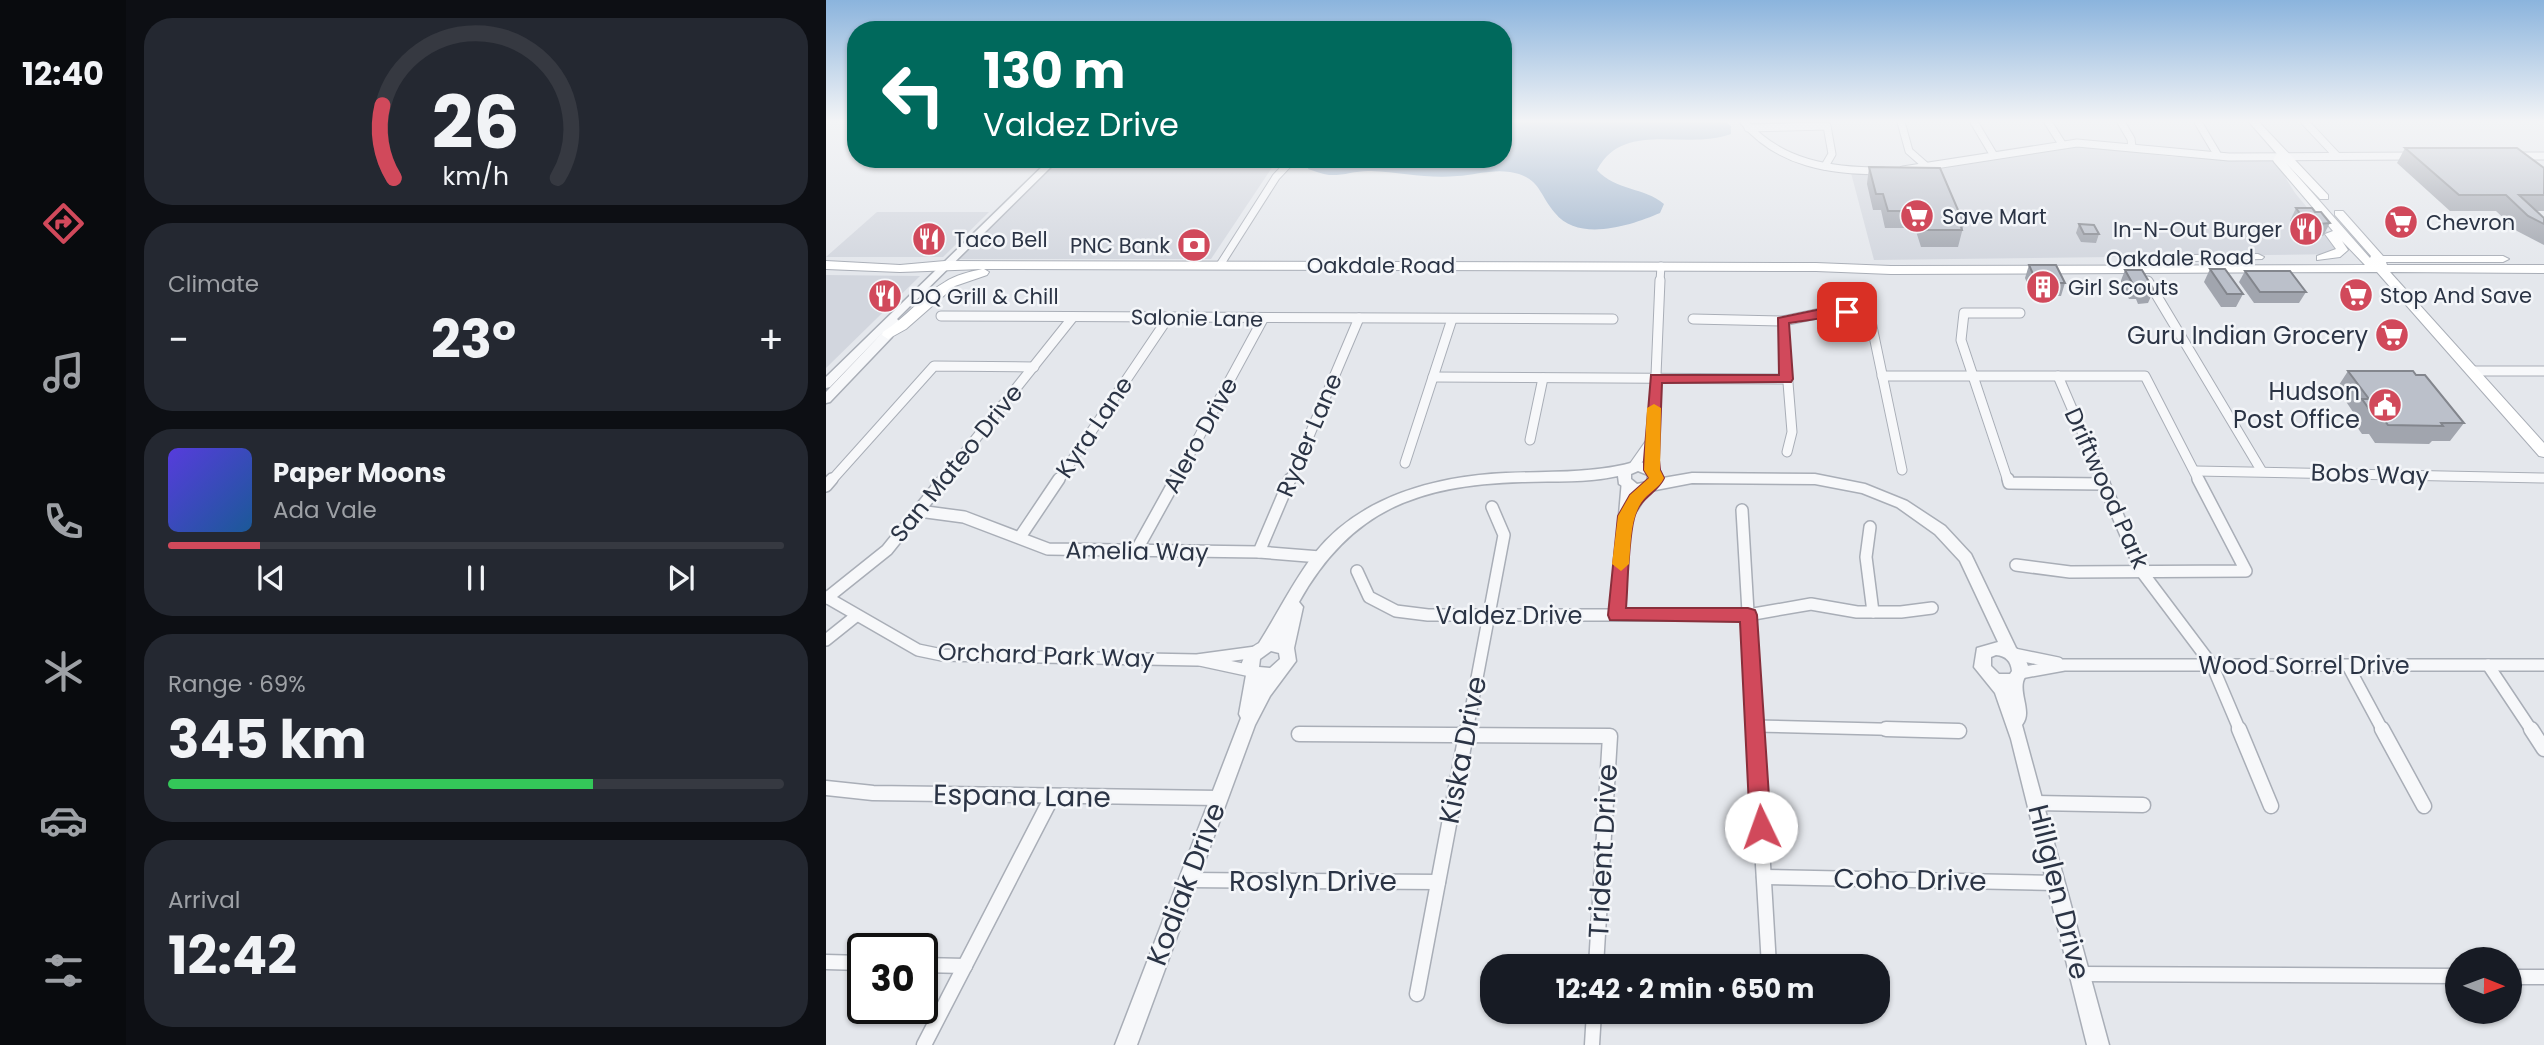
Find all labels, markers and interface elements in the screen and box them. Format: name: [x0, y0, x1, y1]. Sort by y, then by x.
text: 130 m: [983, 37, 1125, 105]
icon: left: [868, 49, 959, 140]
text: 12:40: [22, 51, 104, 96]
text: 26: [432, 72, 520, 173]
text: Valdez Drive: [983, 102, 1179, 147]
text: km/h: [443, 159, 509, 194]
supermarket icon: Save Mart: [1898, 197, 1936, 235]
icon: directions: [39, 199, 88, 248]
place label: Save Mart: [1942, 202, 2047, 231]
supermarket icon: Chevron: [2382, 203, 2420, 241]
place label: Chevron: [2426, 208, 2515, 237]
restaurant icon: In-N-Out Burger: [2287, 210, 2325, 248]
place label: In-N-Out Burger: [2113, 215, 2282, 244]
restaurant icon: Taco Bell: [910, 220, 948, 258]
place label: Taco Bell: [954, 225, 1048, 254]
bank icon: PNC Bank: [1175, 226, 1213, 264]
place label: PNC Bank: [1070, 231, 1170, 260]
street label: Oakdale Road: [2106, 242, 2254, 274]
street label: Oakdale Road: [1307, 251, 1455, 280]
text: Climate: [168, 268, 259, 300]
building icon: Girl Scouts: [2024, 268, 2062, 306]
place label: Girl Scouts: [2068, 273, 2179, 302]
supermarket icon: Stop And Save: [2337, 276, 2375, 314]
restaurant icon: DQ Grill & Chill: [866, 277, 904, 315]
place label: Stop And Save: [2380, 281, 2532, 310]
place label: DQ Grill & Chill: [910, 282, 1059, 311]
pin: [1817, 282, 1877, 342]
icon: arrive: [1828, 293, 1866, 331]
street label: Salonie Lane: [1131, 302, 1263, 334]
text: 23°: [431, 303, 516, 376]
text: −: [168, 313, 189, 366]
text: +: [758, 313, 784, 366]
supermarket icon: Guru Indian Grocery: [2373, 316, 2411, 354]
place label: Guru Indian Grocery: [2127, 319, 2368, 352]
icon: music: [39, 348, 88, 397]
street label: Ryder Lane: [1268, 368, 1350, 502]
street label: Kyra Lane: [1048, 370, 1140, 484]
street label: Alero Drive: [1155, 371, 1245, 499]
place label: Hudson Post Office: [2233, 375, 2360, 436]
street label: San Mateo Drive: [882, 377, 1030, 549]
public building icon: Hudson Post Office: [2366, 386, 2404, 424]
street label: Driftwood Park: [2057, 402, 2157, 574]
text: Paper Moons: [273, 455, 446, 491]
street label: Bobs Way: [2310, 455, 2430, 493]
text: Ada Vale: [273, 494, 377, 526]
icon: phone: [39, 497, 88, 546]
street label: Amelia Way: [1065, 533, 1209, 569]
icon: previous: [252, 559, 290, 597]
icon: pause: [457, 559, 495, 597]
icon: next: [662, 559, 700, 597]
street label: Valdez Drive: [1436, 599, 1582, 632]
street label: Orchard Park Way: [937, 635, 1155, 675]
icon: climate: [39, 647, 88, 696]
street label: Wood Sorrel Drive: [2198, 649, 2410, 682]
text: Range · 69%: [168, 668, 306, 700]
street label: Kiska Drive: [1430, 673, 1496, 827]
text: 345 km: [168, 703, 367, 776]
street label: Trident Drive: [1579, 763, 1627, 939]
street label: Espana Lane: [933, 775, 1111, 817]
position arrow: [1724, 790, 1798, 864]
icon: car: [39, 796, 88, 845]
street label: Kodiak Drive: [1137, 797, 1235, 971]
street label: Hillglen Drive: [2018, 801, 2100, 983]
street label: Coho Drive: [1833, 859, 1987, 901]
street label: Roslyn Drive: [1229, 862, 1397, 901]
text: Arrival: [168, 884, 240, 916]
text: 12:42: [168, 919, 297, 992]
speed limit sign: 30: [847, 933, 938, 1024]
icon: filters: [39, 946, 88, 995]
north arrow: [2445, 947, 2522, 1024]
map controls: [2445, 947, 2522, 1024]
text: 12:42 · 2 min · 650 m: [1556, 971, 1814, 1007]

